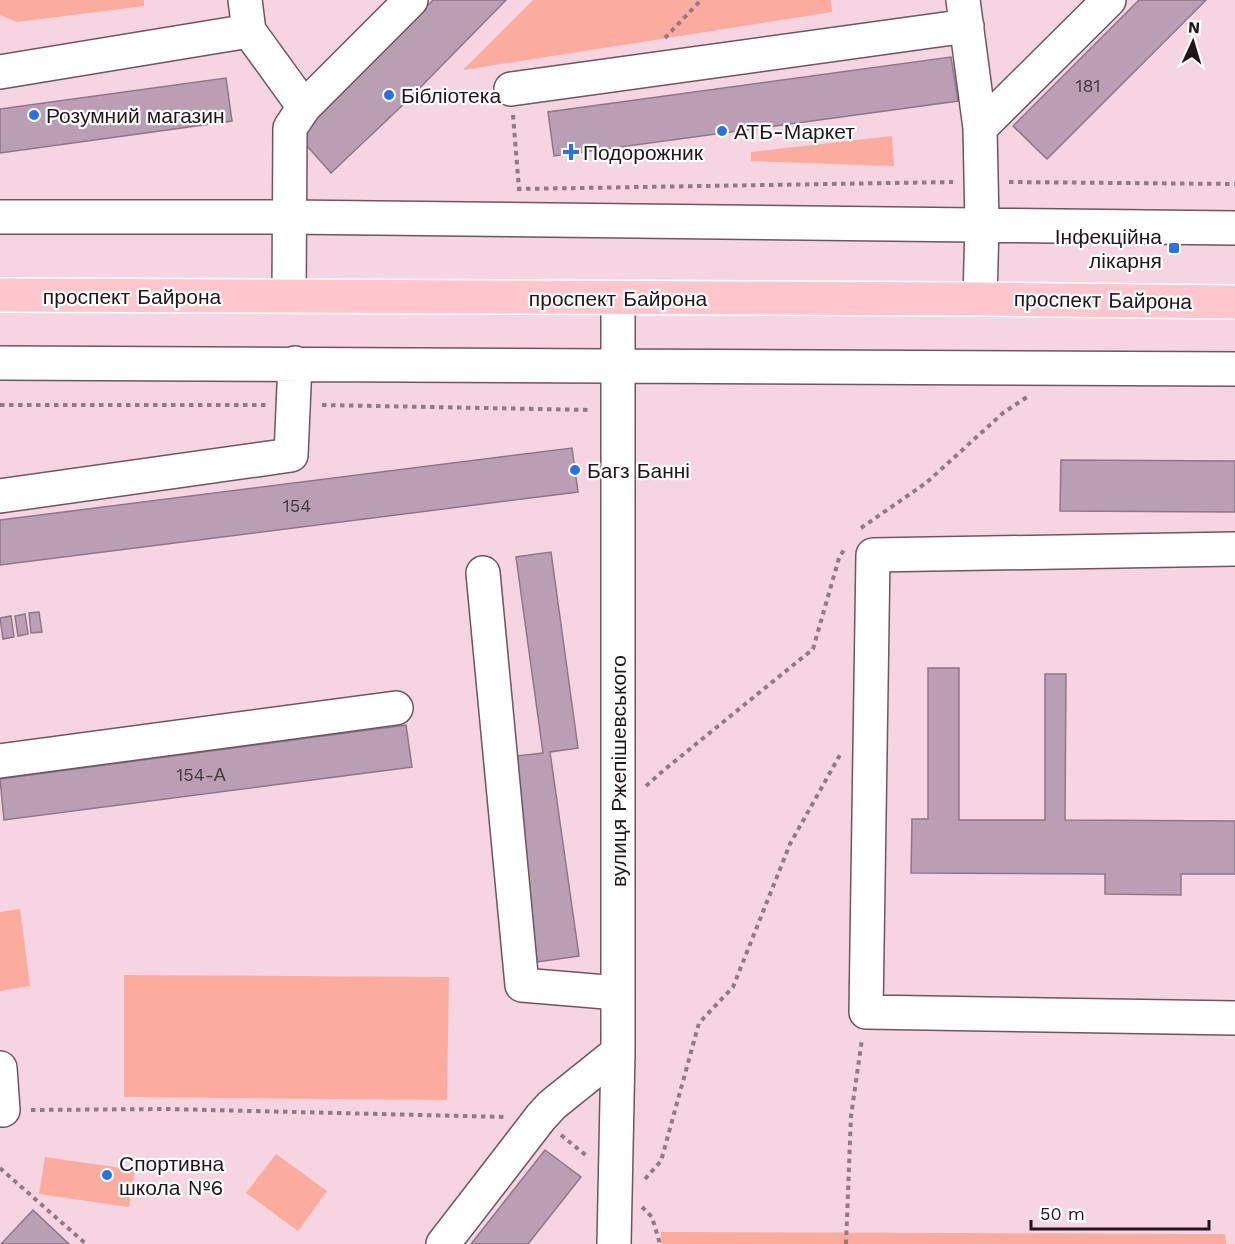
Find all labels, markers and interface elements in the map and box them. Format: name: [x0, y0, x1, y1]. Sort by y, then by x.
north arrow: [1163, 12, 1223, 72]
text: N: [1187, 18, 1201, 37]
house number: 181: [1075, 75, 1101, 96]
place label: Бібліотека: [401, 83, 501, 108]
marker: Бібліотека: [382, 88, 396, 102]
place label: Розумний магазин: [46, 103, 225, 128]
marker: Розумний магазин: [27, 108, 41, 122]
place label: АТБ-Маркет: [734, 119, 855, 144]
marker: АТБ-Маркет: [715, 124, 729, 138]
place label: Подорожник: [583, 140, 704, 165]
marker: Подорожник: [564, 145, 578, 159]
place label: Інфекційна лікарня: [1055, 224, 1162, 273]
marker: Інфекційна лікарня: [1167, 241, 1181, 255]
street label: проспект Байрона: [43, 284, 221, 309]
street label: проспект Байрона: [529, 286, 707, 311]
street label: проспект Байрона: [1014, 286, 1193, 314]
place label: Багз Банні: [587, 458, 690, 483]
marker: Багз Банні: [568, 463, 582, 477]
house number: 154: [283, 495, 311, 516]
street label: вулиця Ржепішевського: [606, 655, 631, 887]
house number: 154-А: [176, 764, 226, 785]
place label: Спортивна школа №6: [119, 1151, 225, 1200]
marker: Спортивна школа №6: [100, 1168, 114, 1182]
scale bar: [1031, 1193, 1210, 1231]
text: 50 m: [1040, 1203, 1085, 1224]

